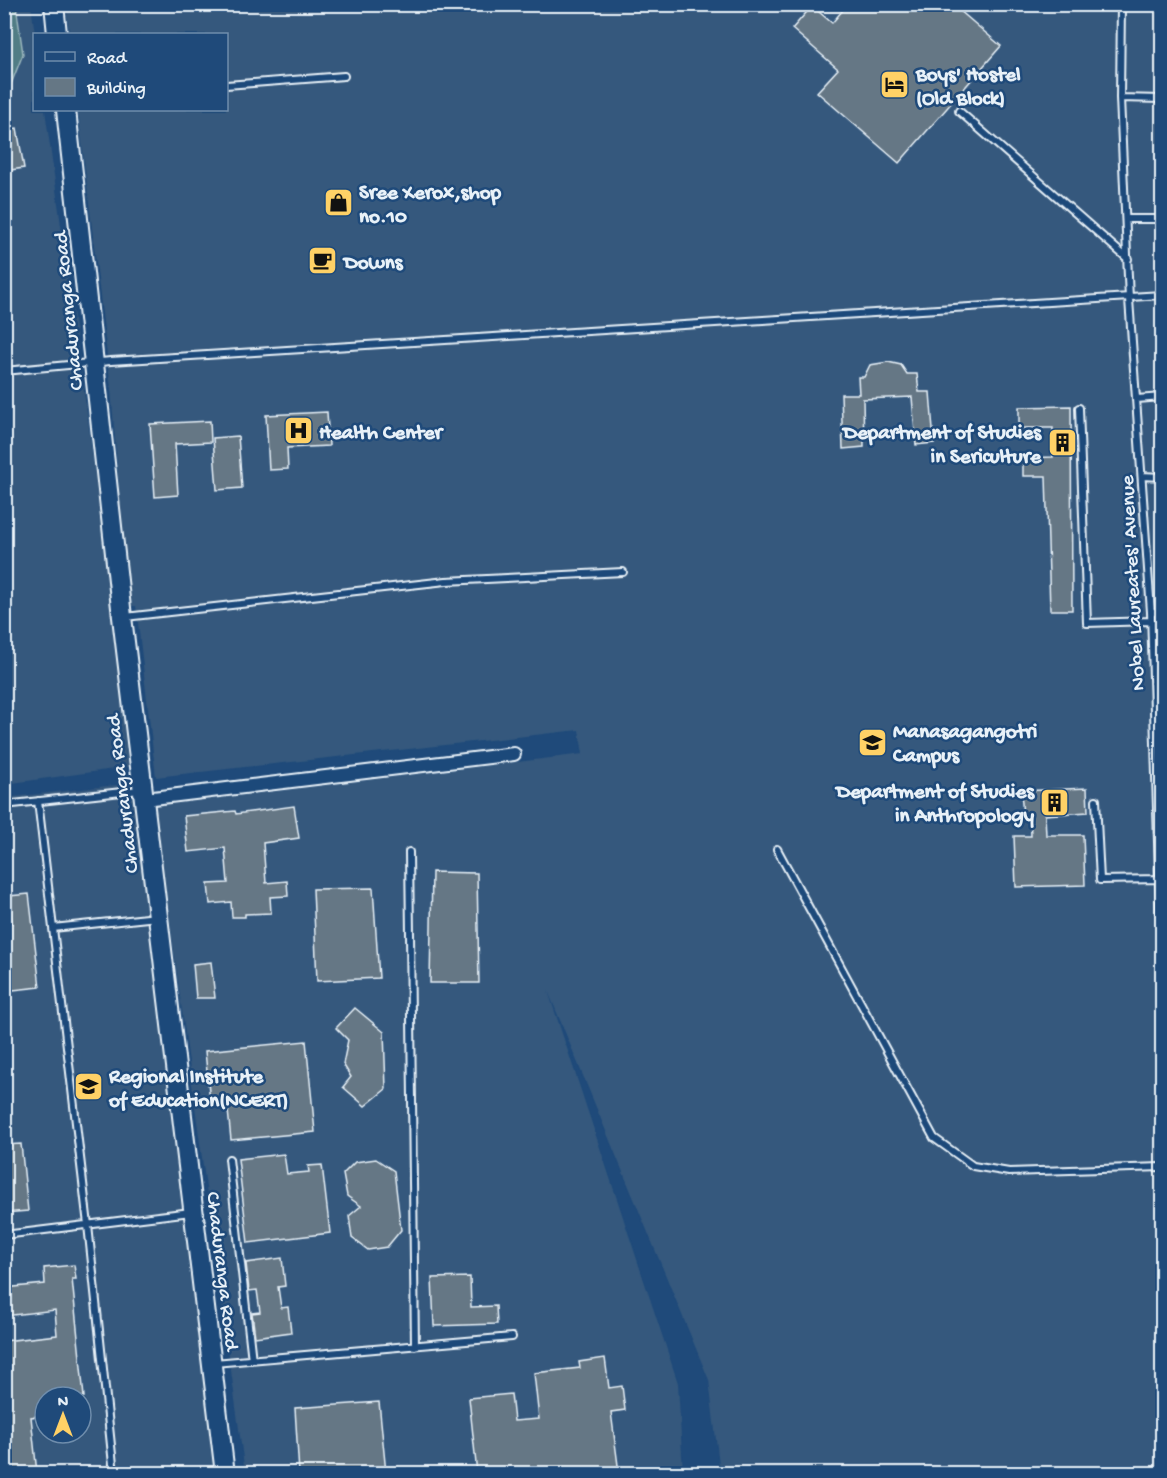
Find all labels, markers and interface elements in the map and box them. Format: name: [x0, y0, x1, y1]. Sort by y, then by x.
legend: [33, 33, 228, 111]
text: Road: [87, 49, 128, 70]
place label: Boys' Hostel (Old Block): [915, 64, 1021, 113]
hotel icon: Boys' Hostel (Old Block): [879, 69, 911, 101]
text: Building: [86, 79, 146, 100]
place label: Sree Xerox,shop no.10: [359, 182, 502, 231]
shop icon: Sree Xerox,shop no.10: [322, 187, 354, 219]
street label: Chaduranga Road: [50, 228, 91, 392]
cafe icon: Downs: [307, 245, 339, 277]
place label: Downs: [342, 252, 404, 277]
hospital icon: Health Center: [282, 415, 314, 447]
place label: Health Center: [319, 422, 445, 447]
place label: Department of Studies in Sericulture: [841, 422, 1042, 471]
building icon: Department of Studies in Sericulture: [1046, 427, 1078, 459]
street label: Nobel Laureates' Avenue: [1116, 473, 1153, 691]
street label: Chaduranga Road: [102, 711, 147, 875]
place label: Manasagangotri Campus: [892, 721, 1037, 770]
school or university icon: Manasagangotri Campus: [856, 726, 888, 758]
place label: Department of Studies in Anthropology: [834, 781, 1035, 830]
building icon: Department of Studies in Anthropology: [1039, 786, 1071, 818]
place label: Regional Institute of Education(NCERT): [108, 1066, 289, 1115]
school or university icon: Regional Institute of Education(NCERT): [72, 1071, 104, 1103]
street label: Chaduranga Road: [198, 1190, 243, 1354]
north arrow: [33, 1385, 93, 1445]
text: N: [58, 1394, 69, 1413]

